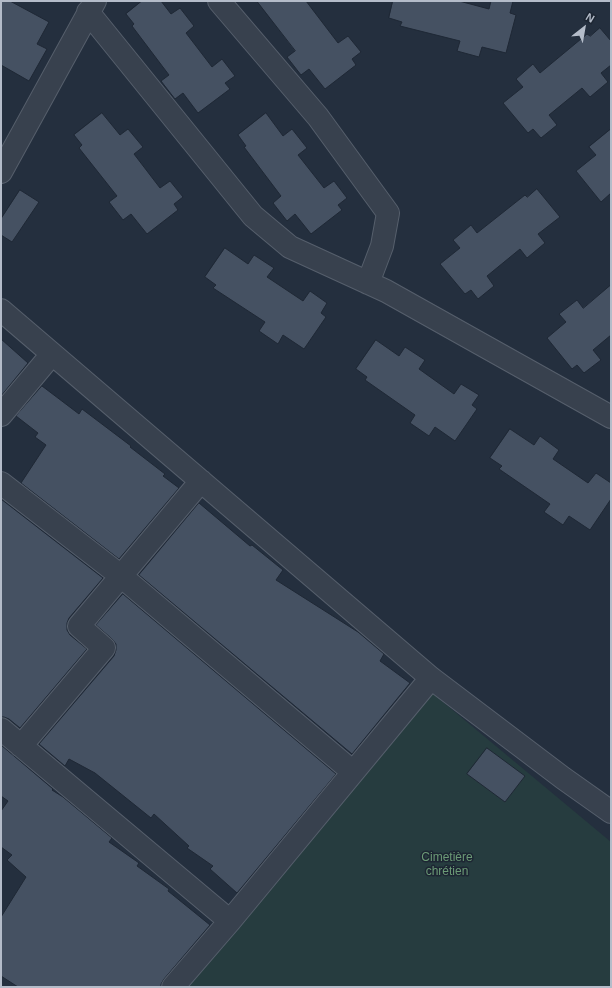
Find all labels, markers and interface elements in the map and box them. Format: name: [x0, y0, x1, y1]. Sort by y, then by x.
north arrow: [564, 8, 604, 48]
text: N: [584, 11, 597, 25]
park label: Cimetière chrétien: [421, 851, 473, 879]

